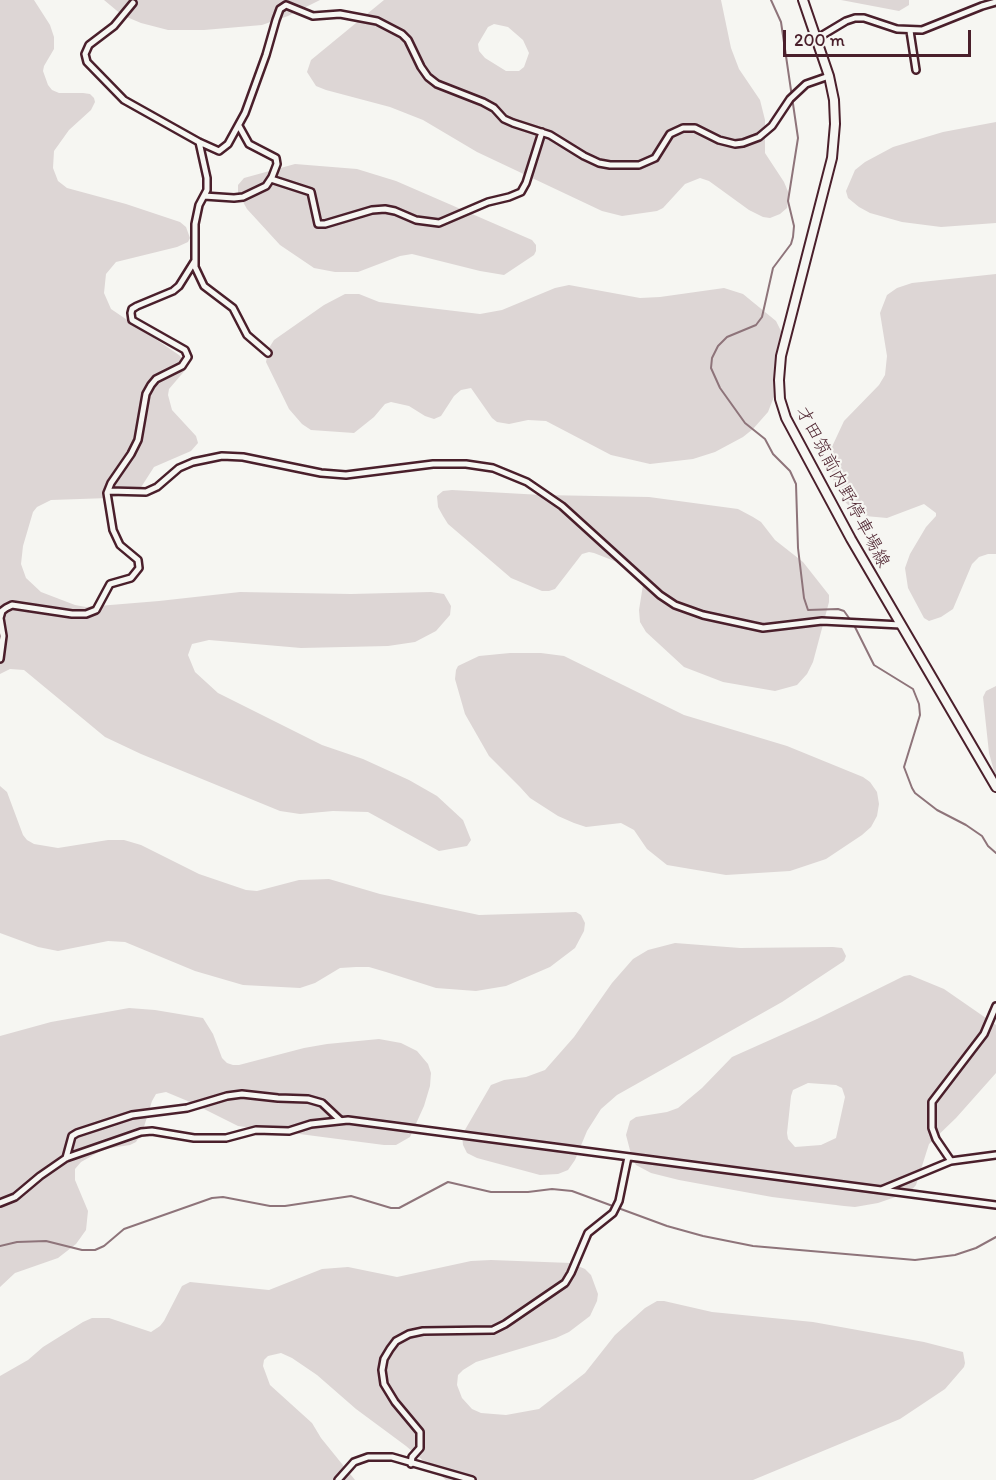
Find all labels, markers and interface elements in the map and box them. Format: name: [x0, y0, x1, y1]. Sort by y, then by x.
scale bar: [786, 18, 974, 56]
text: 200 m: [794, 29, 845, 51]
street label: 才田筑前内野停車場線: [790, 402, 894, 572]

